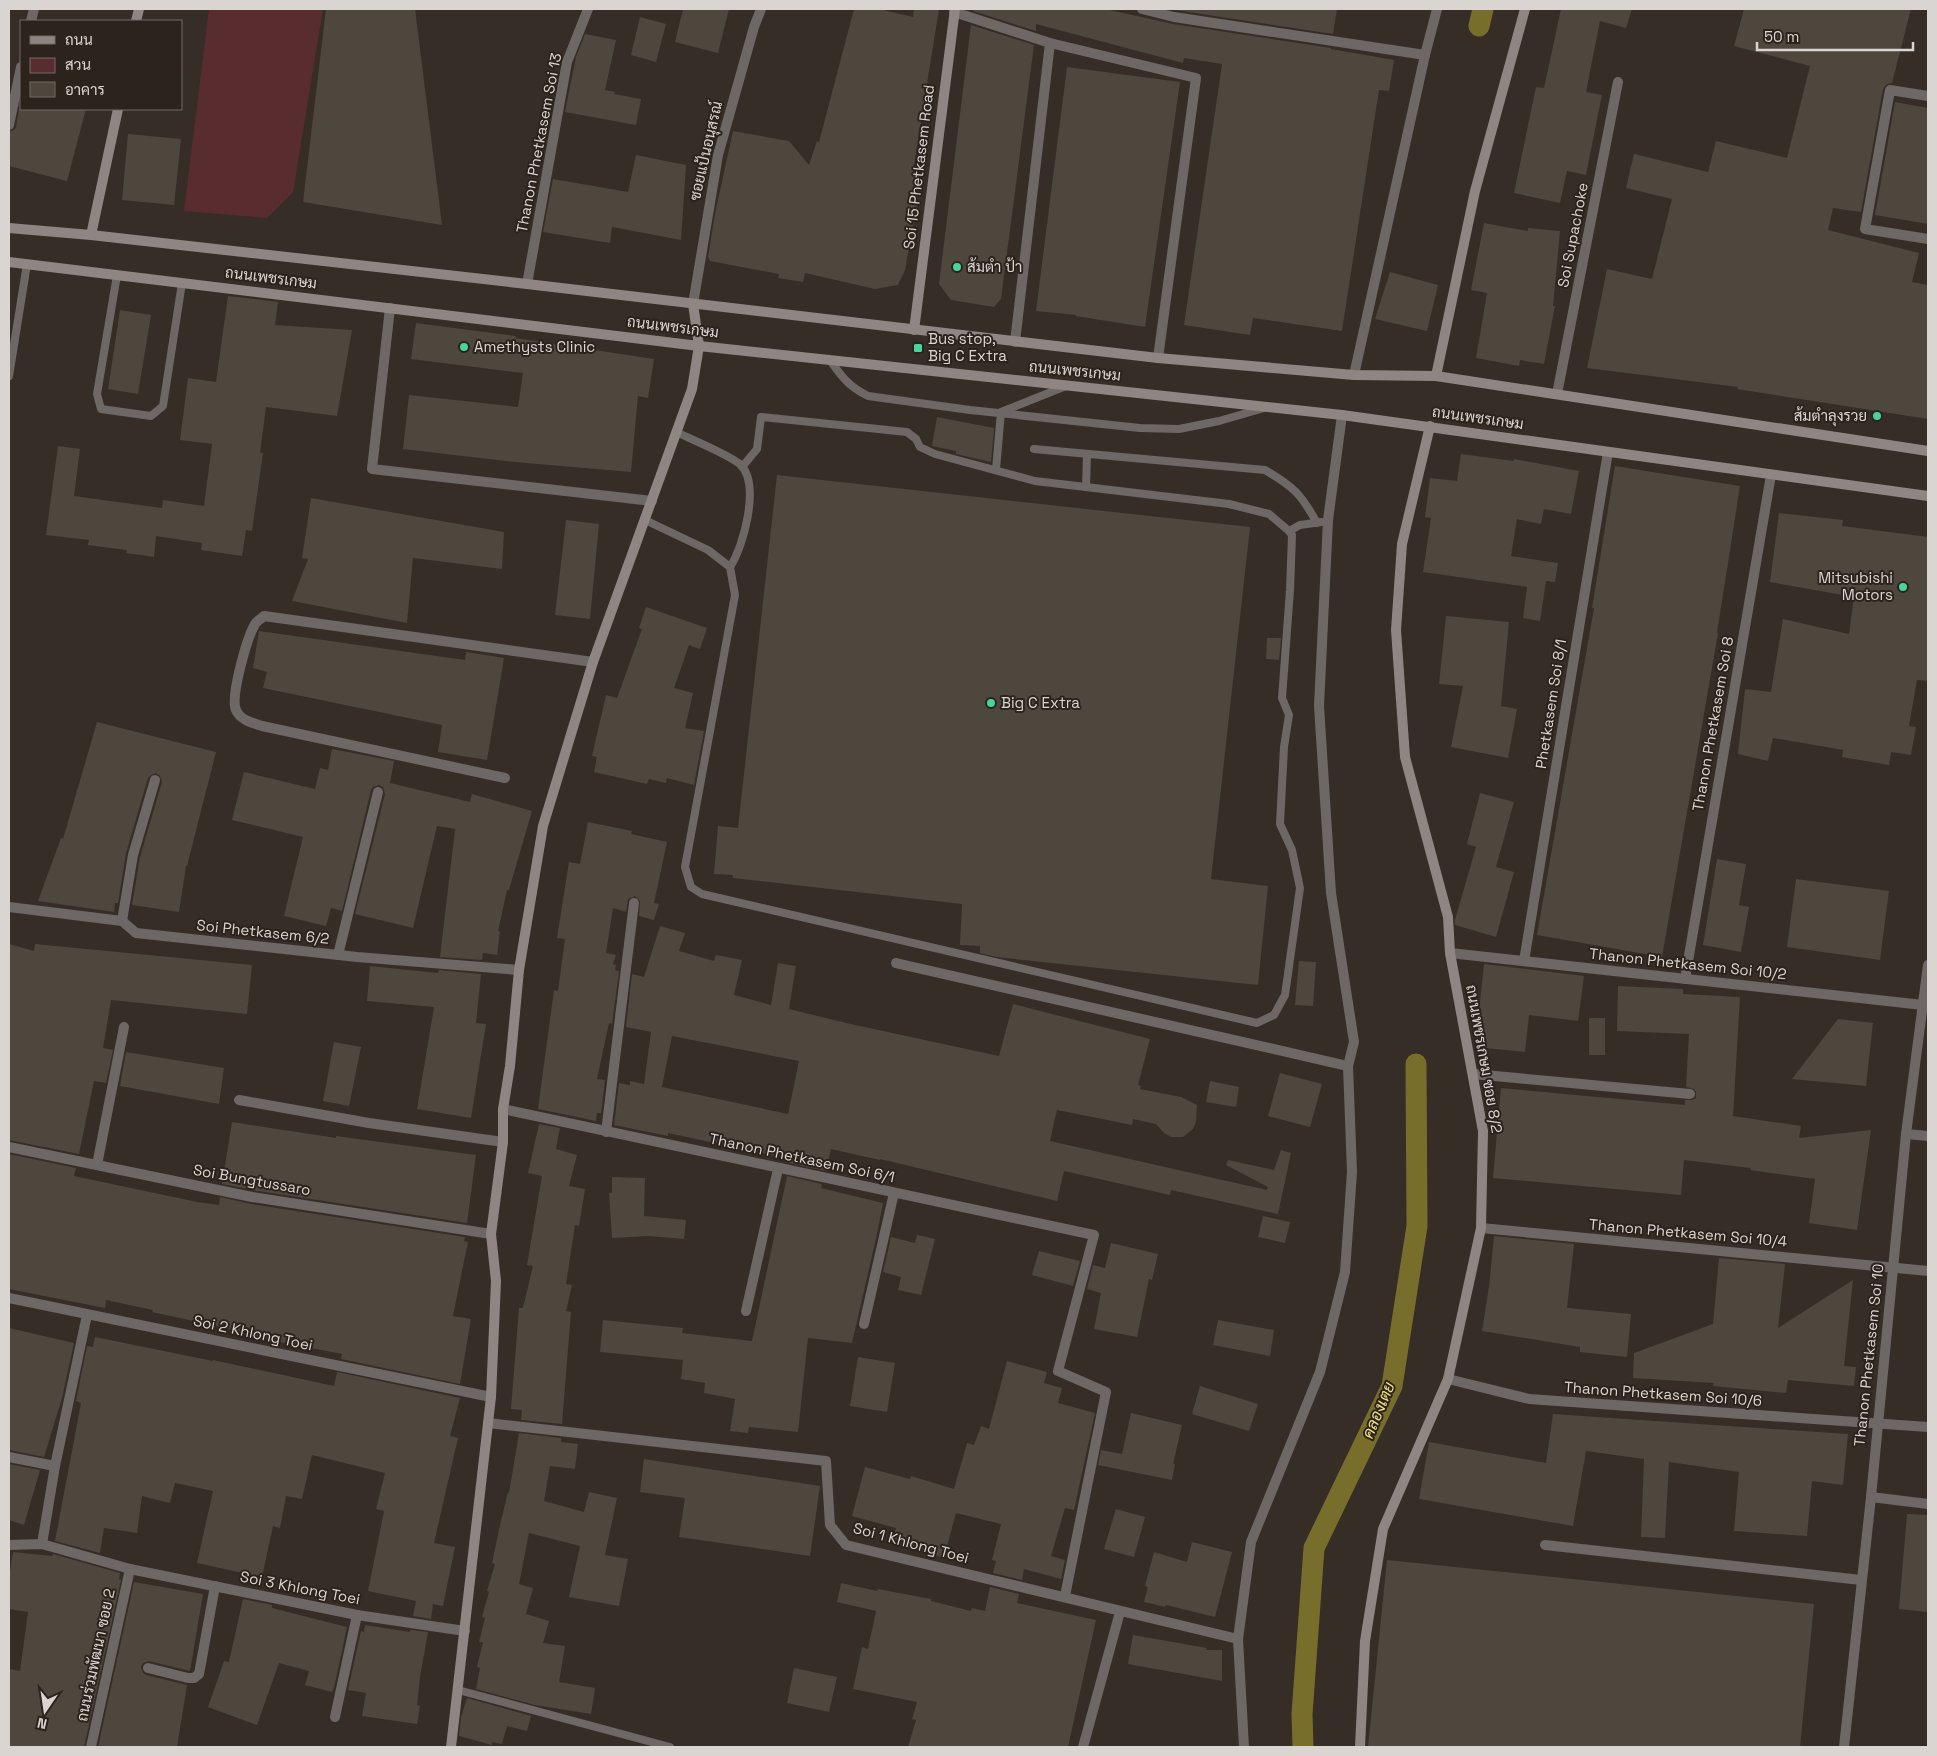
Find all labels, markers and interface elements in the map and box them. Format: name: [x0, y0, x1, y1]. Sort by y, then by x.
legend: [20, 20, 182, 110]
scale bar: [1757, 20, 1913, 52]
text: 50 m: [1764, 27, 1799, 46]
text: ถนน: [65, 30, 93, 49]
street label: Thanon Phetkasem Soi 13: [512, 51, 565, 235]
text: สวน: [65, 55, 91, 74]
text: อาคาร: [65, 80, 105, 99]
street label: Soi 15 Phetkasem Road: [899, 84, 938, 250]
street label: ซอยแป้นอนุสรณ์: [685, 99, 728, 203]
street label: Soi Supachoke: [1553, 181, 1592, 289]
place label: ส้มตำ ป้า: [967, 257, 1022, 276]
marker: ส้มตำ ป้า: [951, 261, 963, 273]
street label: ถนนเพชรเกษม: [224, 262, 318, 293]
street label: ถนนเพชรเกษม: [626, 311, 720, 342]
place label: Bus stop, Big C Extra: [928, 329, 1007, 365]
place label: Amethysts Clinic: [474, 337, 595, 356]
marker: Amethysts Clinic: [458, 341, 470, 353]
marker: Bus stop, Big C Extra: [912, 342, 924, 354]
street label: ถนนเพชรเกษม: [1028, 356, 1122, 385]
street label: ถนนเพชรเกษม: [1431, 402, 1525, 433]
place label: ส้มตำลุงรวย: [1794, 406, 1867, 427]
marker: ส้มตำลุงรวย: [1871, 410, 1883, 422]
place label: Mitsubishi Motors: [1818, 568, 1893, 604]
marker: Mitsubishi Motors: [1897, 581, 1909, 593]
street label: Thanon Phetkasem Soi 8: [1688, 635, 1737, 813]
street label: Phetkasem Soi 8/1: [1531, 638, 1570, 770]
place label: Big C Extra: [1001, 693, 1080, 712]
marker: Big C Extra: [985, 697, 997, 709]
street label: Soi Phetkasem 6/2: [196, 915, 330, 948]
street label: Thanon Phetkasem Soi 10/2: [1588, 944, 1788, 983]
street label: ถนนเพชรเกษม ซอย 8/2: [1462, 983, 1507, 1135]
street label: Thanon Phetkasem Soi 6/1: [708, 1129, 896, 1186]
street label: Soi Bungtussaro: [192, 1160, 312, 1199]
street label: Thanon Phetkasem Soi 10/4: [1588, 1214, 1788, 1251]
street label: Thanon Phetkasem Soi 10: [1849, 1263, 1888, 1447]
street label: Soi 2 Khlong Toei: [192, 1311, 315, 1354]
street label: Thanon Phetkasem Soi 10/6: [1563, 1377, 1763, 1410]
water label: คลองเตย: [1357, 1379, 1400, 1442]
street label: Soi 1 Khlong Toei: [851, 1518, 971, 1567]
street label: Soi 3 Khlong Toei: [239, 1567, 362, 1608]
street label: ถนนร่วมพัฒนา ซอย 2: [72, 1587, 119, 1723]
north arrow: [20, 1686, 70, 1736]
text: N: [35, 1714, 49, 1733]

